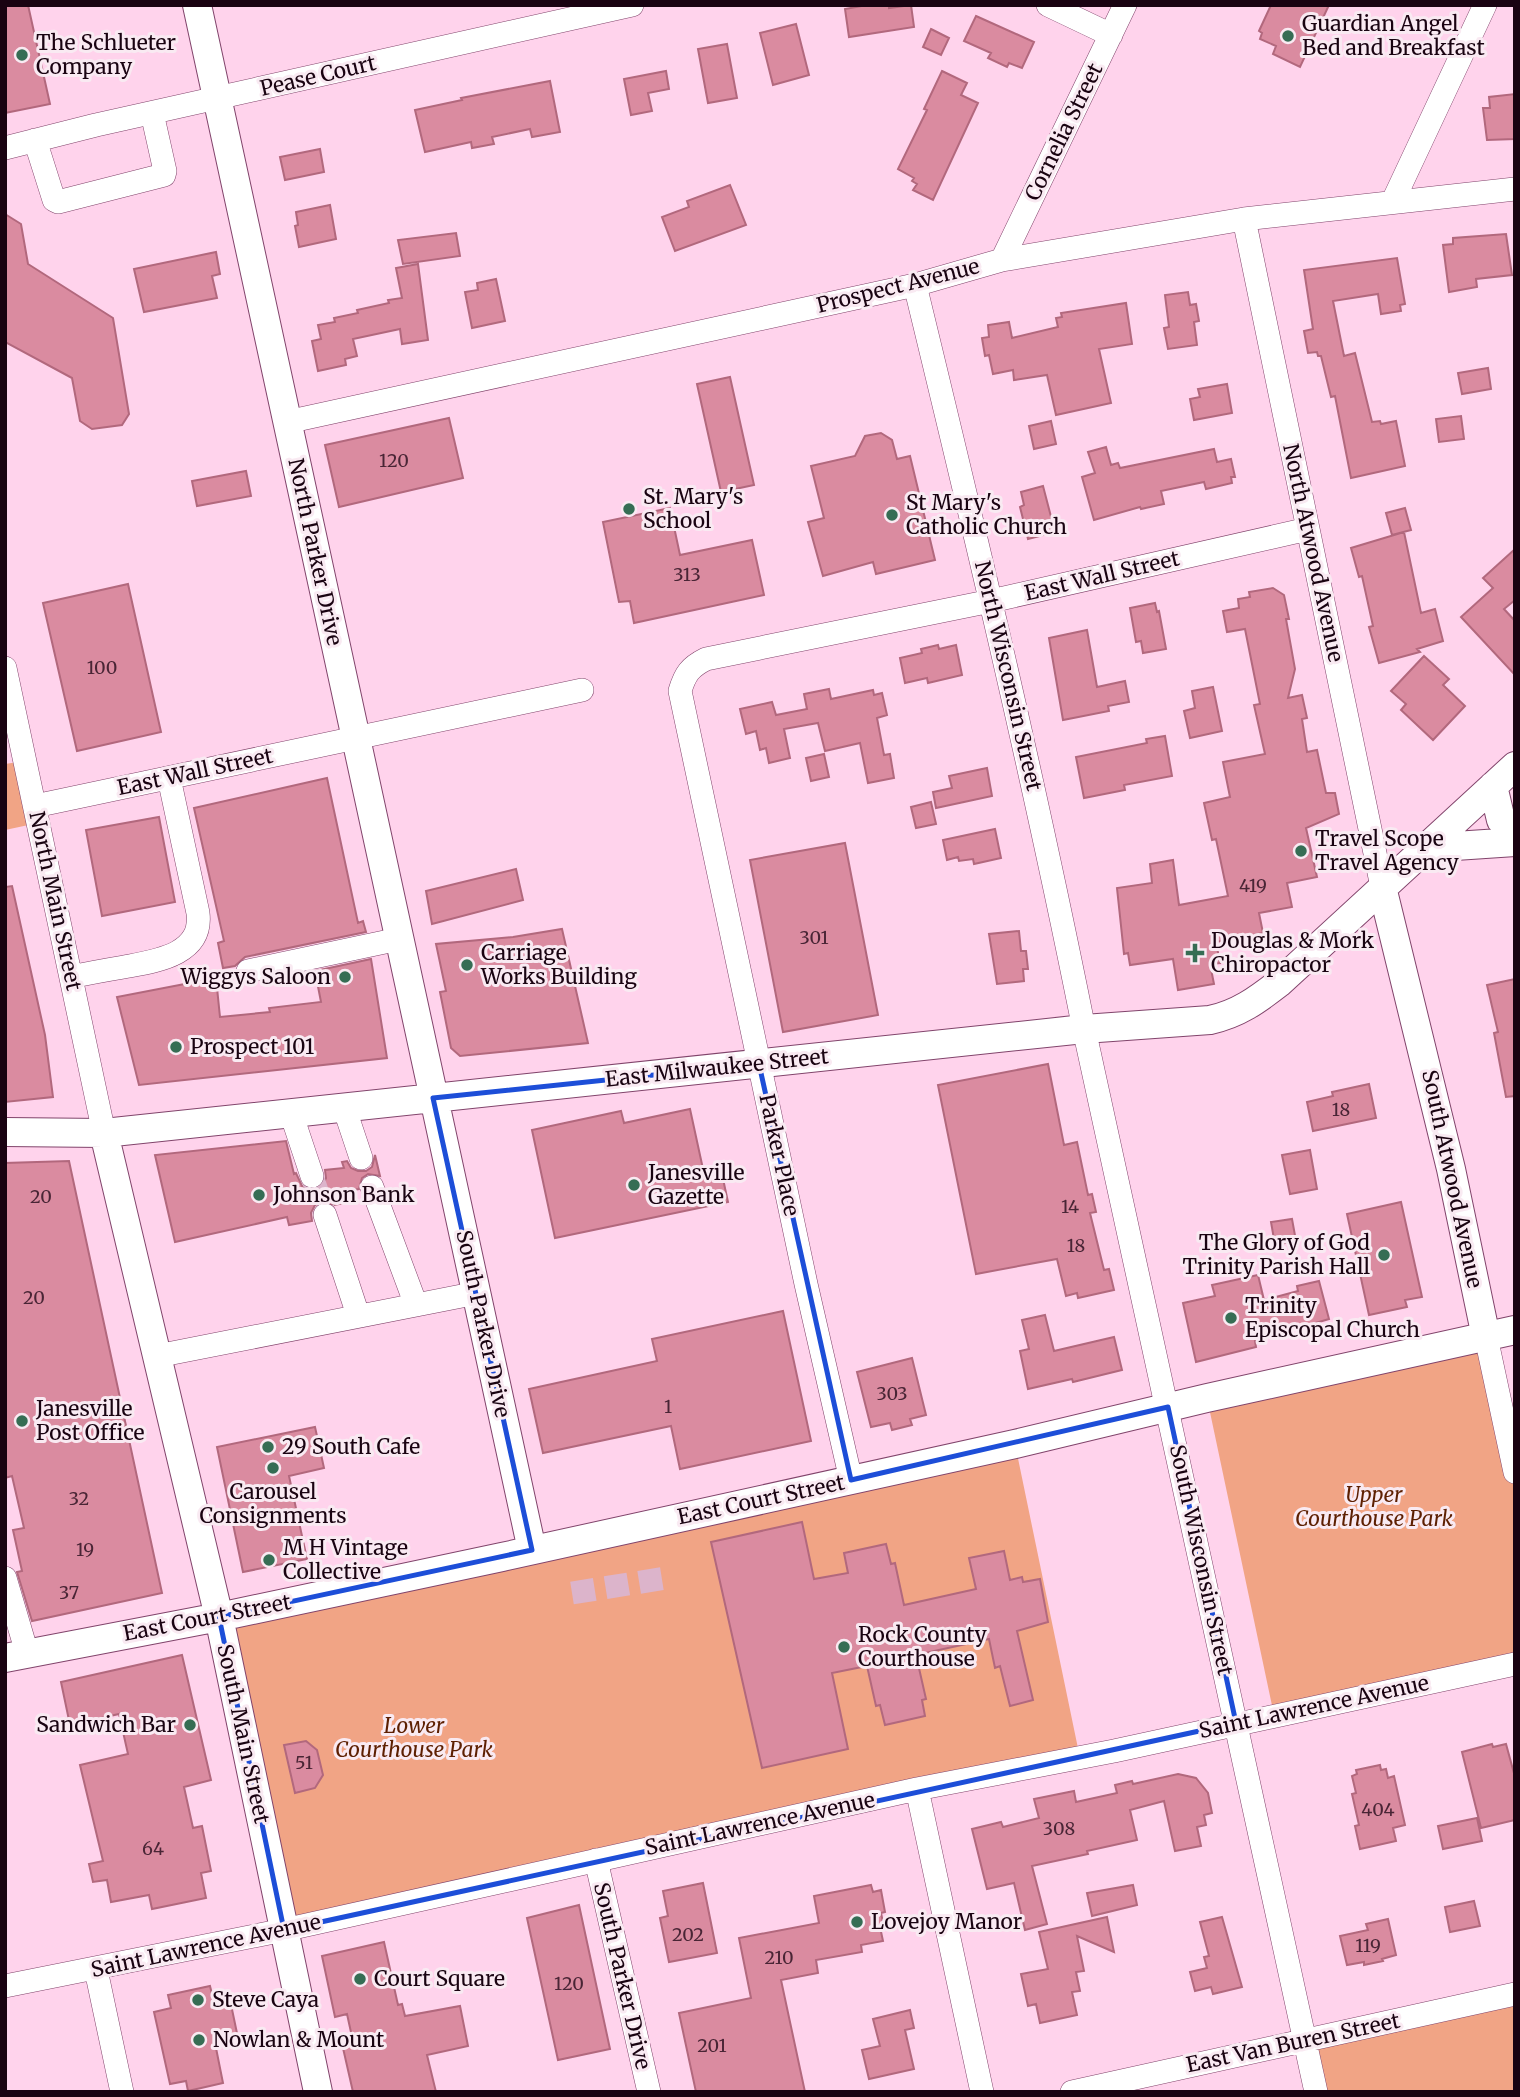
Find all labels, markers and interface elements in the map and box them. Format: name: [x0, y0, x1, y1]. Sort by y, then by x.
place label: Guardian Angel Bed and Breakfast: [1302, 10, 1485, 61]
marker: Guardian Angel Bed and Breakfast: [1280, 28, 1296, 44]
place label: The Schlueter Company: [36, 29, 176, 80]
marker: The Schlueter Company: [14, 47, 30, 63]
street label: Pease Court: [257, 49, 378, 102]
street label: Cornelia Street: [1019, 59, 1108, 205]
street label: Prospect Avenue: [814, 252, 982, 319]
street label: North Atwood Avenue: [1277, 441, 1350, 664]
house number: 120: [379, 449, 409, 472]
street label: North Parker Drive: [282, 456, 349, 648]
place label: St. Mary's School: [643, 483, 743, 534]
place label: St Mary's Catholic Church: [906, 489, 1067, 540]
marker: St. Mary's School: [621, 501, 637, 517]
marker: St Mary's Catholic Church: [884, 507, 900, 523]
street label: East Wall Street: [1022, 545, 1182, 606]
street label: North Wisconsin Street: [969, 558, 1048, 793]
house number: 313: [673, 563, 701, 586]
house number: 100: [87, 656, 117, 679]
street label: East Wall Street: [115, 742, 275, 801]
street label: North Main Street: [23, 809, 88, 993]
place label: Travel Scope Travel Agency: [1315, 825, 1460, 876]
marker: Travel Scope Travel Agency: [1293, 843, 1309, 859]
house number: 419: [1239, 874, 1267, 897]
house number: 301: [799, 926, 829, 949]
place label: Douglas & Mork Chiropactor: [1211, 927, 1375, 978]
place label: Carriage Works Building: [480, 939, 637, 990]
marker: Douglas & Mork Chiropactor: [1185, 943, 1205, 963]
marker: Carriage Works Building: [459, 957, 475, 973]
place label: Wiggys Saloon: [180, 963, 331, 990]
marker: Wiggys Saloon: [337, 969, 353, 985]
place label: Prospect 101: [190, 1033, 314, 1060]
marker: Prospect 101: [168, 1039, 184, 1055]
street label: East Milwaukee Street: [604, 1042, 830, 1093]
street label: South Atwood Avenue: [1416, 1067, 1489, 1290]
street label: Parker Place: [753, 1091, 806, 1218]
house number: 18: [1332, 1098, 1350, 1121]
place label: Janesville Gazette: [647, 1159, 744, 1210]
marker: Janesville Gazette: [626, 1177, 642, 1193]
place label: Johnson Bank: [272, 1181, 415, 1208]
house number: 20: [30, 1185, 52, 1208]
marker: Johnson Bank: [251, 1187, 267, 1203]
house number: 14: [1061, 1195, 1079, 1218]
street label: South Parker Drive: [450, 1228, 517, 1420]
place label: The Glory of God Trinity Parish Hall: [1183, 1229, 1370, 1280]
house number: 18: [1067, 1234, 1085, 1257]
marker: The Glory of God Trinity Parish Hall: [1376, 1247, 1392, 1263]
house number: 20: [23, 1286, 45, 1309]
place label: Trinity Episcopal Church: [1245, 1292, 1420, 1343]
marker: Trinity Episcopal Church: [1223, 1310, 1239, 1326]
house number: 303: [876, 1382, 908, 1405]
place label: Janesville Post Office: [35, 1395, 145, 1446]
house number: 1: [664, 1395, 672, 1418]
marker: Janesville Post Office: [14, 1413, 30, 1429]
place label: 29 South Cafe: [282, 1433, 420, 1460]
marker: 29 South Cafe: [260, 1439, 276, 1455]
street label: South Wisconsin Street: [1164, 1442, 1239, 1678]
marker: Carousel Consignments: [265, 1460, 281, 1476]
street label: East Court Street: [675, 1469, 847, 1530]
place label: Carousel Consignments: [199, 1478, 347, 1529]
park label: Upper Courthouse Park: [1295, 1481, 1454, 1532]
house number: 32: [69, 1487, 89, 1510]
place label: M H Vintage Collective: [283, 1534, 408, 1585]
house number: 19: [76, 1538, 94, 1561]
marker: M H Vintage Collective: [261, 1552, 277, 1568]
house number: 37: [59, 1581, 79, 1604]
street label: East Court Street: [121, 1588, 293, 1647]
place label: Rock County Courthouse: [858, 1621, 988, 1672]
marker: Rock County Courthouse: [836, 1639, 852, 1655]
street label: South Main Street: [211, 1642, 276, 1826]
street label: Saint Lawrence Avenue: [1196, 1669, 1431, 1744]
place label: Sandwich Bar: [36, 1711, 176, 1738]
park label: Lower Courthouse Park: [335, 1712, 494, 1763]
marker: Sandwich Bar: [182, 1717, 198, 1733]
house number: 51: [295, 1751, 313, 1774]
street label: Saint Lawrence Avenue: [642, 1786, 877, 1861]
house number: 404: [1361, 1798, 1395, 1821]
house number: 308: [1043, 1817, 1075, 1840]
house number: 64: [142, 1837, 164, 1860]
street label: South Parker Drive: [588, 1880, 657, 2072]
street label: Saint Lawrence Avenue: [88, 1908, 323, 1983]
place label: Lovejoy Manor: [871, 1908, 1022, 1935]
marker: Lovejoy Manor: [849, 1914, 865, 1930]
house number: 202: [672, 1923, 704, 1946]
house number: 119: [1355, 1934, 1381, 1957]
house number: 210: [764, 1946, 794, 1969]
place label: Court Square: [374, 1965, 505, 1992]
marker: Court Square: [352, 1971, 368, 1987]
house number: 120: [554, 1972, 584, 1995]
place label: Steve Caya: [212, 1986, 319, 2013]
marker: Steve Caya: [190, 1992, 206, 2008]
street label: East Van Buren Street: [1184, 2007, 1402, 2078]
place label: Nowlan & Mount: [213, 2026, 384, 2053]
marker: Nowlan & Mount: [191, 2032, 207, 2048]
house number: 201: [697, 2034, 727, 2057]

